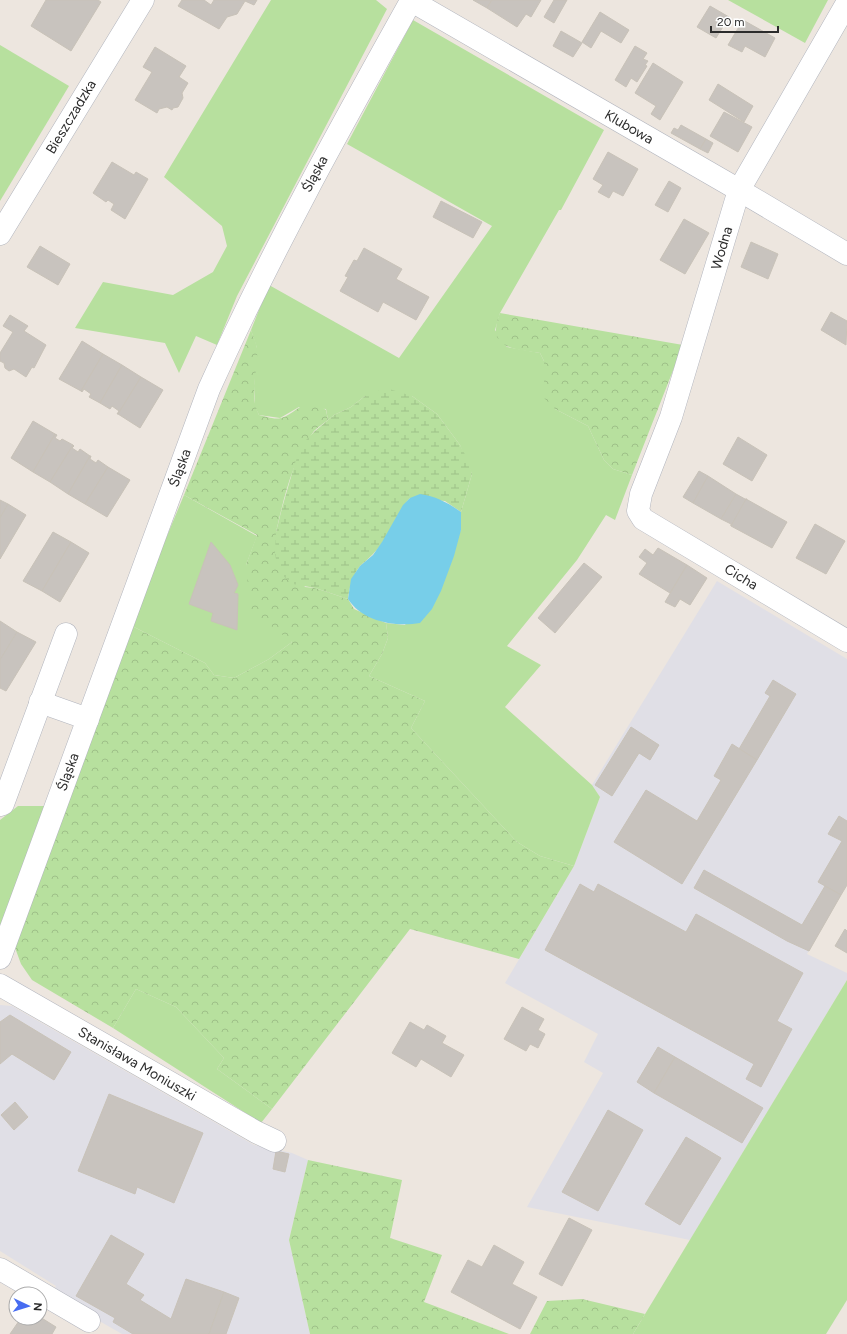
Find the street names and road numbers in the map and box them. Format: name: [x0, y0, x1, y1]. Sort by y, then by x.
street label: Bieszczadzka: [42, 77, 100, 157]
street label: Klubowa: [602, 106, 656, 148]
street label: Śląska: [298, 153, 332, 195]
street label: Wodna: [708, 224, 736, 272]
street label: Śląska: [165, 447, 195, 489]
street label: Cicha: [721, 560, 761, 594]
street label: Śląska: [53, 751, 83, 793]
street label: Stanisława Moniuszki: [75, 1023, 199, 1105]

